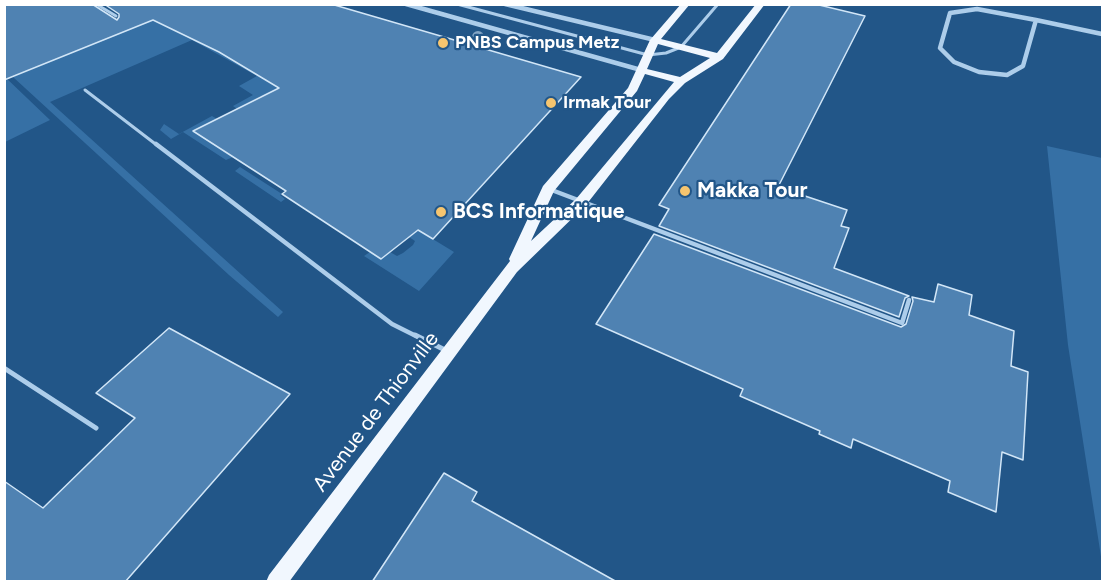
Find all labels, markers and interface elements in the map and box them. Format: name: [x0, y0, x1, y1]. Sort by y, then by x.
place label: PNBS Campus Metz: [455, 32, 619, 54]
marker: PNBS Campus Metz: [436, 36, 450, 50]
place label: Irmak Tour: [563, 92, 651, 114]
marker: Irmak Tour: [544, 96, 558, 110]
place label: Makka Tour: [697, 178, 807, 204]
marker: Makka Tour: [678, 184, 692, 198]
place label: BCS Informatique: [453, 199, 624, 225]
marker: BCS Informatique: [434, 205, 448, 219]
street label: Avenue de Thionville: [308, 327, 444, 497]

